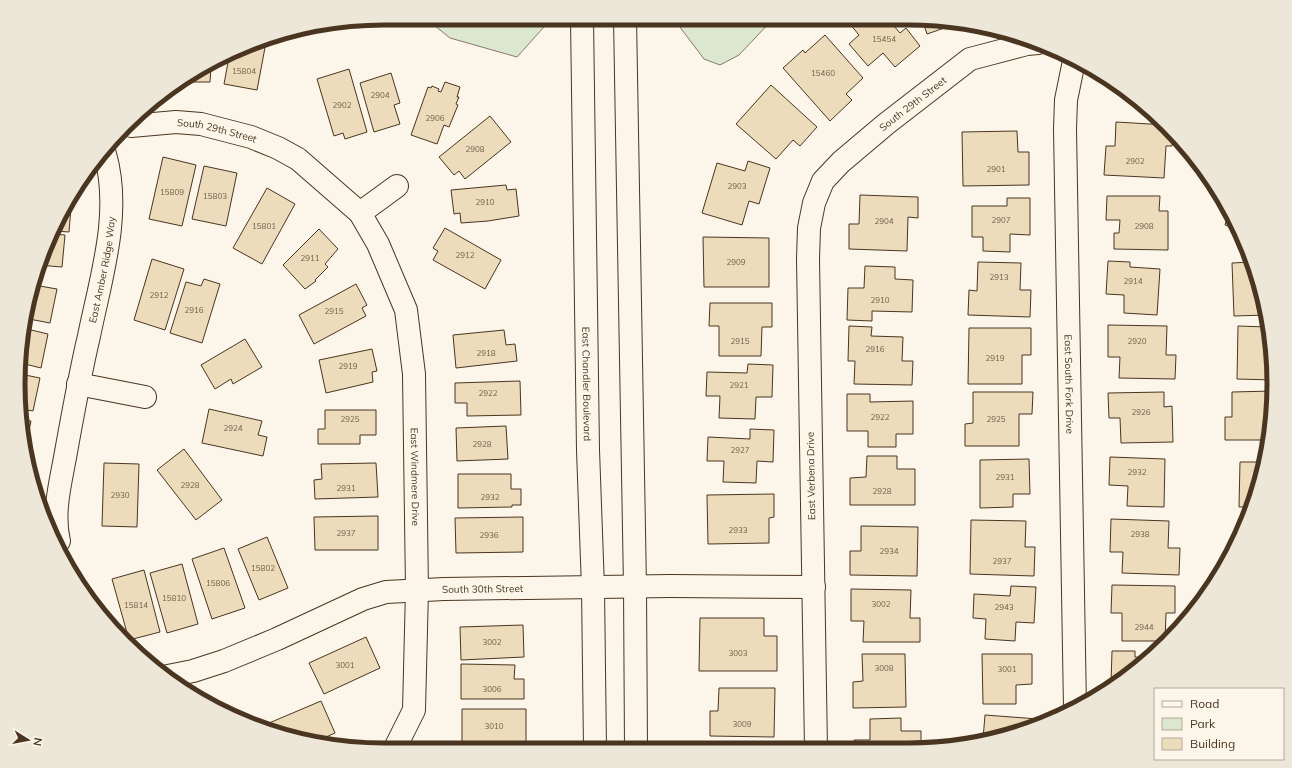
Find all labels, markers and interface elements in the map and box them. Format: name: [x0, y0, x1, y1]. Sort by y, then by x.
house number: 15454: [872, 34, 896, 44]
house number: 15804: [232, 66, 256, 76]
house number: 15460: [811, 68, 835, 78]
street label: South 29th Street: [876, 73, 949, 134]
house number: 2904: [370, 90, 390, 100]
house number: 2902: [332, 100, 352, 110]
house number: 2906: [425, 113, 445, 123]
street label: South 29th Street: [177, 116, 259, 145]
house number: 2908: [465, 144, 485, 154]
house number: 2902: [1125, 156, 1145, 166]
house number: 2901: [986, 164, 1006, 174]
house number: 2903: [727, 181, 747, 191]
house number: 15809: [160, 187, 184, 197]
house number: 15803: [203, 191, 227, 201]
house number: 2910: [475, 197, 495, 207]
street label: East Amber Ridge Way: [85, 215, 118, 324]
house number: 2907: [991, 215, 1011, 225]
house number: 2904: [874, 216, 894, 226]
house number: 15801: [252, 221, 276, 231]
house number: 2908: [1134, 221, 1154, 231]
house number: 2912: [455, 250, 475, 260]
house number: 2911: [300, 253, 320, 263]
house number: 2909: [726, 257, 746, 267]
house number: 2913: [989, 272, 1009, 282]
house number: 2914: [1123, 276, 1143, 286]
house number: 2912: [149, 290, 169, 300]
house number: 2910: [870, 295, 890, 305]
house number: 2916: [184, 305, 204, 315]
house number: 2915: [324, 306, 344, 316]
street label: East Chandler Boulevard: [580, 327, 594, 441]
street label: East South Fork Drive: [1062, 334, 1077, 434]
house number: 2915: [730, 336, 750, 346]
house number: 2920: [1127, 336, 1147, 346]
house number: 2916: [865, 344, 885, 354]
house number: 2918: [476, 348, 496, 358]
house number: 2919: [985, 353, 1005, 363]
house number: 2919: [338, 361, 358, 371]
house number: 2921: [729, 380, 749, 390]
house number: 2922: [478, 388, 498, 398]
house number: 2926: [1131, 407, 1151, 417]
house number: 2922: [870, 412, 890, 422]
house number: 2925: [340, 414, 360, 424]
house number: 2925: [986, 414, 1006, 424]
house number: 2924: [223, 423, 243, 433]
street label: East Windmere Drive: [408, 428, 423, 526]
street label: East Verbena Drive: [804, 432, 818, 520]
house number: 2928: [472, 439, 492, 449]
house number: 2927: [730, 445, 750, 455]
house number: 2932: [1127, 467, 1147, 477]
house number: 2931: [995, 472, 1015, 482]
house number: 2928: [180, 480, 200, 490]
house number: 2931: [336, 483, 356, 493]
house number: 2928: [872, 486, 892, 496]
house number: 2930: [110, 490, 130, 500]
house number: 2932: [480, 492, 500, 502]
house number: 2933: [728, 525, 748, 535]
house number: 2937: [336, 528, 356, 538]
house number: 2938: [1130, 529, 1150, 539]
house number: 2936: [479, 530, 499, 540]
house number: 2934: [879, 546, 899, 556]
house number: 2937: [992, 556, 1012, 566]
house number: 15802: [251, 563, 275, 573]
house number: 15806: [206, 578, 230, 588]
street label: South 30th Street: [442, 581, 524, 596]
house number: 15810: [162, 593, 186, 603]
house number: 3002: [871, 599, 891, 609]
house number: 15814: [124, 600, 148, 610]
house number: 2943: [994, 602, 1014, 612]
house number: 2944: [1134, 622, 1154, 632]
house number: 3002: [482, 637, 502, 647]
house number: 3003: [728, 648, 748, 658]
house number: 3001: [335, 660, 355, 670]
house number: 3008: [874, 663, 894, 673]
house number: 3001: [997, 664, 1017, 674]
house number: 3006: [482, 684, 502, 694]
legend: [1154, 688, 1284, 760]
text: Road: [1190, 696, 1219, 711]
text: Park: [1190, 716, 1216, 731]
house number: 3009: [732, 719, 752, 729]
north arrow: [8, 720, 48, 760]
house number: 3010: [484, 721, 504, 731]
text: N: [30, 736, 45, 747]
text: Building: [1190, 736, 1235, 751]

